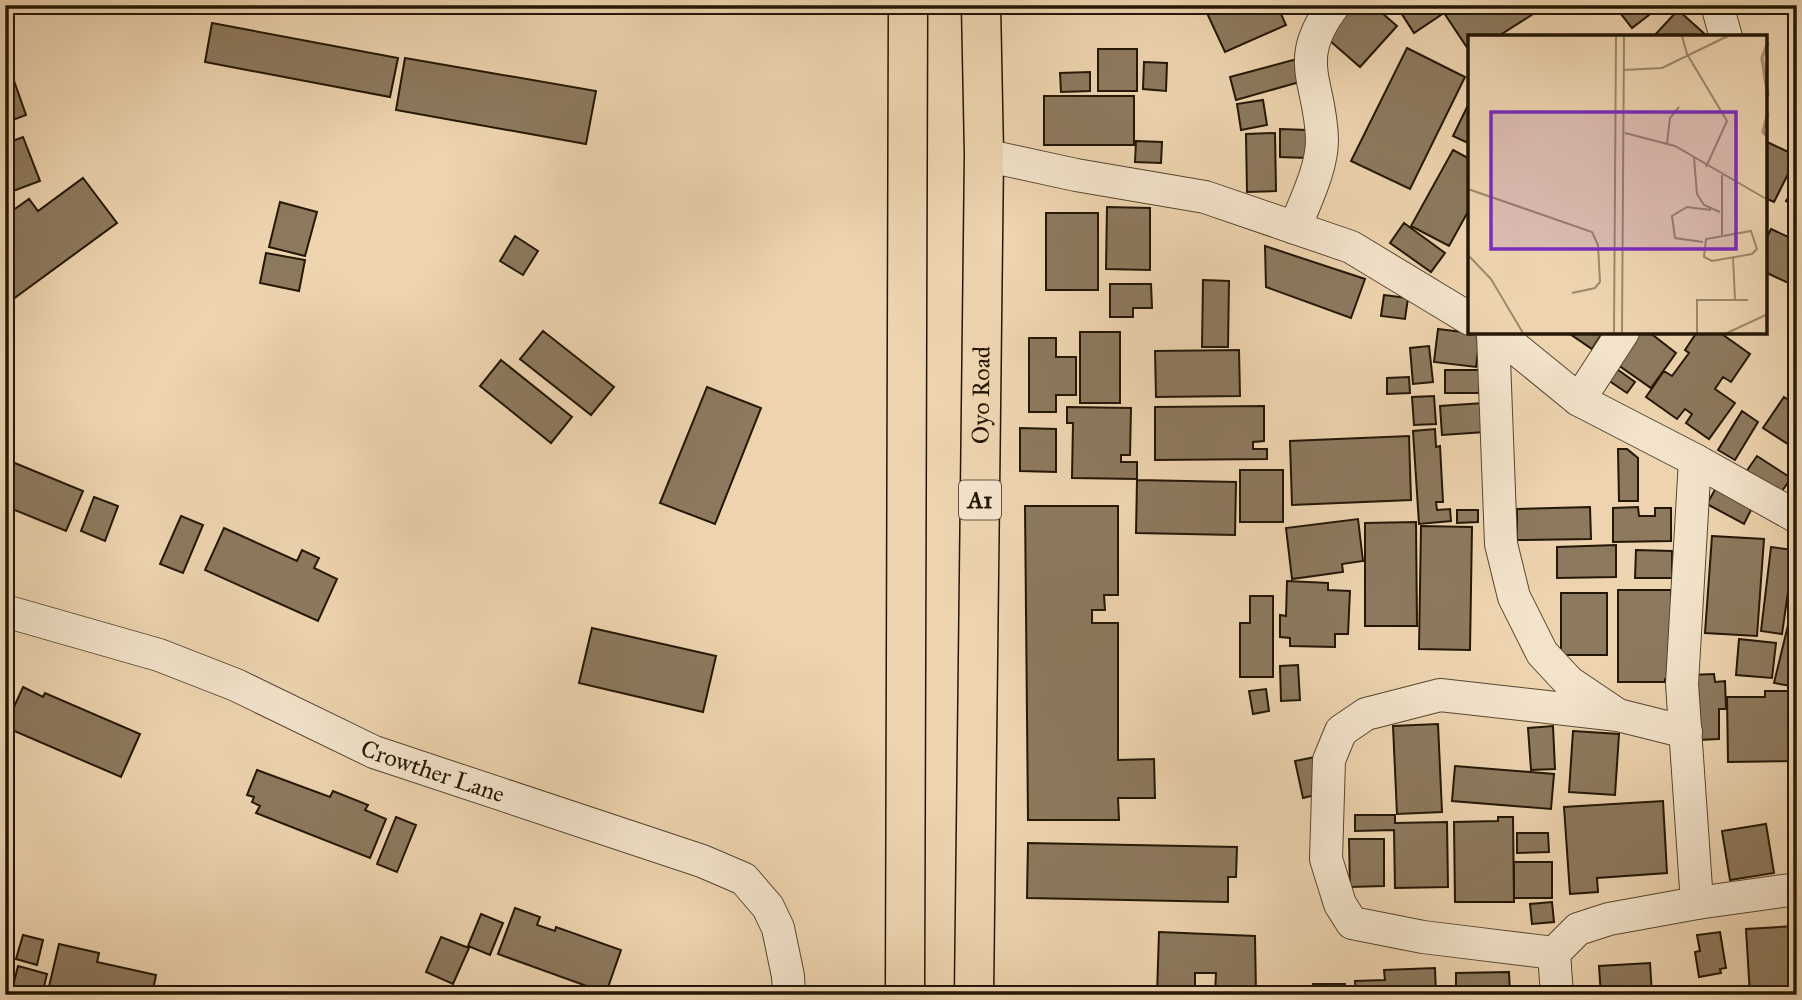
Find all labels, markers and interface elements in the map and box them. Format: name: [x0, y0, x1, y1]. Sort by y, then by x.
inset map: [1468, 35, 1767, 334]
street label: Oyo Road: [966, 346, 997, 444]
road number: A1: [959, 480, 1001, 520]
street label: Crowther Lane: [356, 733, 509, 809]

